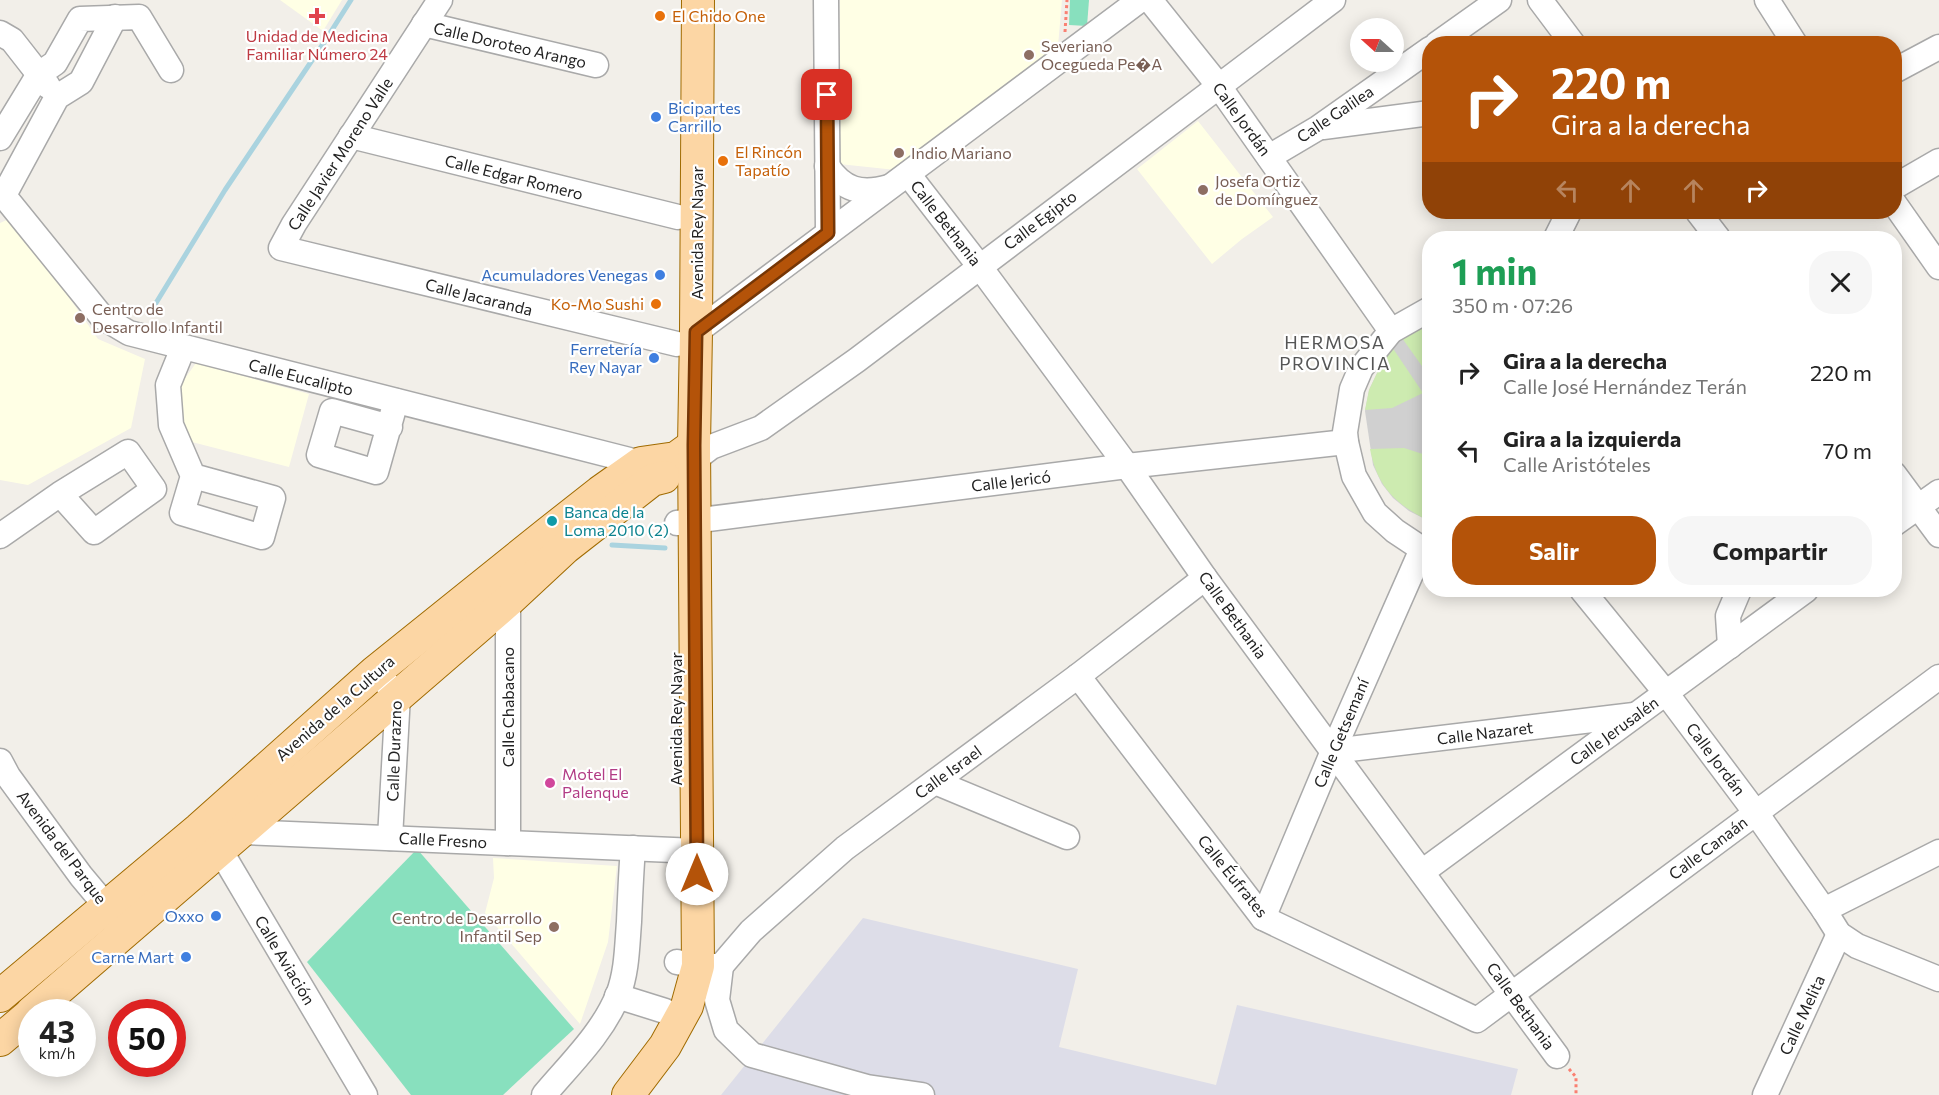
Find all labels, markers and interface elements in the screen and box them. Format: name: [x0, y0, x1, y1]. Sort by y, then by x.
place label: El Chido One: [672, 6, 765, 25]
marker: Unidad de Medicina Familiar Número 24: [308, 7, 326, 25]
marker: El Chido One: [653, 9, 667, 23]
street label: Calle Doroteo Arango: [432, 18, 588, 71]
north arrow: [1350, 18, 1404, 72]
map controls: [1350, 18, 1404, 72]
place label: Unidad de Medicina Familiar Número 24: [246, 26, 388, 63]
place label: Severiano Ocegueda Pe�A: [1041, 36, 1162, 73]
marker: Severiano Ocegueda Pe�A: [1022, 48, 1036, 62]
text: 220 m: [1551, 56, 1671, 108]
icon: right: [1452, 60, 1530, 138]
pin: [801, 69, 852, 120]
street label: Calle Javier Moreno Valle: [283, 74, 396, 234]
icon: arrive: [810, 78, 843, 111]
street label: Calle Jordán: [1209, 78, 1275, 159]
street label: Calle Galilea: [1293, 81, 1377, 146]
place label: Bicipartes Carrillo: [668, 98, 741, 135]
text: Gira a la derecha: [1551, 108, 1750, 141]
marker: Bicipartes Carrillo: [649, 110, 663, 124]
place label: El Rincón Tapatío: [735, 142, 802, 179]
place label: Indio Mariano: [911, 143, 1012, 162]
marker: Indio Mariano: [892, 146, 906, 160]
street label: Calle Edgar Romero: [443, 150, 585, 203]
marker: El Rincón Tapatío: [716, 154, 730, 168]
street label: Avenida Rey Nayar: [687, 166, 706, 300]
place label: Josefa Ortiz de Domínguez: [1215, 171, 1318, 208]
icon: left: [1551, 174, 1584, 207]
icon: ahead: [1614, 174, 1647, 207]
icon: ahead: [1677, 174, 1710, 207]
icon: right: [1740, 174, 1773, 207]
street label: Calle Bethania: [907, 176, 986, 269]
marker: Josefa Ortiz de Domínguez: [1196, 183, 1210, 197]
street label: Calle Egipto: [999, 186, 1080, 253]
text: 1 min: [1452, 248, 1537, 292]
button: close: [1809, 251, 1872, 314]
place label: Acumuladores Venegas: [481, 265, 648, 284]
marker: Acumuladores Venegas: [653, 268, 667, 282]
street label: Calle Jacaranda: [424, 274, 535, 319]
text: 350 m · 07:26: [1452, 293, 1573, 317]
place label: Ko-Mo Sushi: [551, 294, 644, 313]
marker: Ko-Mo Sushi: [649, 297, 663, 311]
place label: Centro de Desarrollo Infantil: [92, 299, 223, 336]
marker: Centro de Desarrollo Infantil: [73, 311, 87, 325]
district label: HERMOSA PROVINCIA: [1279, 331, 1391, 374]
place label: Ferretería Rey Nayar: [569, 339, 643, 376]
text: Gira a la derecha: [1503, 347, 1667, 374]
marker: Ferretería Rey Nayar: [647, 351, 661, 365]
street label: Calle Eucalipto: [247, 354, 355, 399]
icon: right: [1452, 356, 1485, 389]
text: 220 m: [1810, 359, 1872, 386]
text: Calle José Hernández Terán: [1503, 374, 1747, 398]
text: Gira a la izquierda: [1503, 425, 1681, 452]
icon: left: [1452, 434, 1485, 467]
text: 70 m: [1823, 437, 1872, 464]
text: Calle Aristóteles: [1503, 452, 1651, 476]
street label: Calle Jericó: [970, 466, 1052, 495]
place label: Banca de la Loma 2010 (2): [564, 502, 669, 539]
marker: Banca de la Loma 2010 (2): [545, 514, 559, 528]
button: Salir: [1452, 516, 1656, 585]
button: Compartir: [1668, 516, 1872, 585]
street label: Calle Bethania: [1195, 567, 1271, 662]
street label: Calle Chabacano: [498, 647, 517, 767]
street label: Avenida de la Cultura: [271, 651, 398, 764]
street label: Avenida Rey Nayar: [666, 652, 685, 786]
street label: Calle Getsemaní: [1309, 674, 1372, 790]
street label: Calle Jerusalén: [1566, 692, 1662, 769]
street label: Calle Durazno: [382, 700, 405, 802]
street label: Calle Nazaret: [1436, 717, 1535, 748]
street label: Calle Jordán: [1683, 719, 1750, 799]
street label: Calle Israel: [911, 741, 985, 802]
place label: Motel El Palenque: [562, 764, 629, 801]
marker: Motel El Palenque: [543, 776, 557, 790]
street label: Avenida del Parque: [14, 786, 111, 907]
street label: Calle Canaán: [1665, 812, 1751, 883]
street label: Calle Fresno: [398, 828, 488, 851]
street label: Calle Éufrates: [1194, 831, 1272, 921]
position arrow: [665, 842, 729, 906]
place label: Oxxo: [165, 906, 204, 925]
place label: Centro de Desarrollo Infantil Sep: [392, 908, 542, 945]
marker: Oxxo: [209, 909, 223, 923]
street label: Calle Aviación: [251, 912, 320, 1008]
marker: Centro de Desarrollo Infantil Sep: [547, 920, 561, 934]
place label: Carne Mart: [91, 947, 174, 966]
marker: Carne Mart: [179, 950, 193, 964]
street label: Calle Bethania: [1483, 958, 1559, 1053]
street label: Calle Melita: [1775, 972, 1828, 1058]
speed limit sign: 50: [108, 999, 186, 1077]
text: 43: [39, 1012, 75, 1049]
text: km/h: [39, 1044, 75, 1062]

